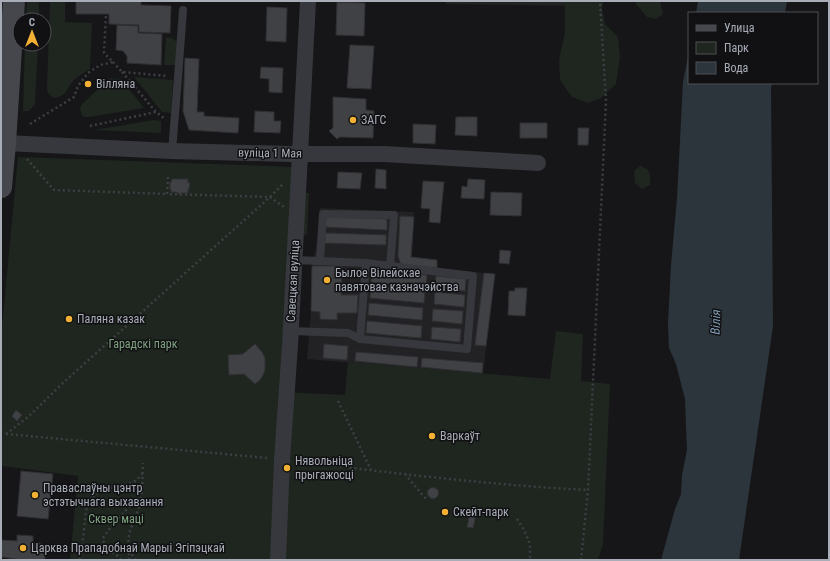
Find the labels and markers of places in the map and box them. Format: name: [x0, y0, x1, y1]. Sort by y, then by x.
place label: Вілляна: [96, 77, 135, 91]
marker: Вілляна: [83, 79, 93, 89]
place label: ЗАГС: [361, 113, 387, 127]
marker: ЗАГС: [348, 115, 358, 125]
place label: Былое Вілейскае павятовае казначэйства: [335, 266, 459, 294]
marker: Былое Вілейскае павятовае казначэйства: [322, 275, 332, 285]
place label: Паляна казак: [77, 312, 145, 326]
marker: Паляна казак: [64, 314, 74, 324]
place label: Варкаўт: [440, 429, 480, 443]
marker: Варкаўт: [427, 431, 437, 441]
place label: Нявольніца прыгажосці: [295, 454, 354, 482]
marker: Нявольніца прыгажосці: [282, 463, 292, 473]
place label: Праваслаўны цэнтр эстэтычнага выхавання: [43, 481, 163, 509]
marker: Праваслаўны цэнтр эстэтычнага выхавання: [30, 490, 40, 500]
place label: Скейт-парк: [453, 505, 509, 519]
marker: Скейт-парк: [440, 507, 450, 517]
place label: Царква Прападобнай Марыі Эгіпэцкай: [31, 541, 225, 555]
marker: Царква Прападобнай Марыі Эгіпэцкай: [18, 543, 28, 553]

